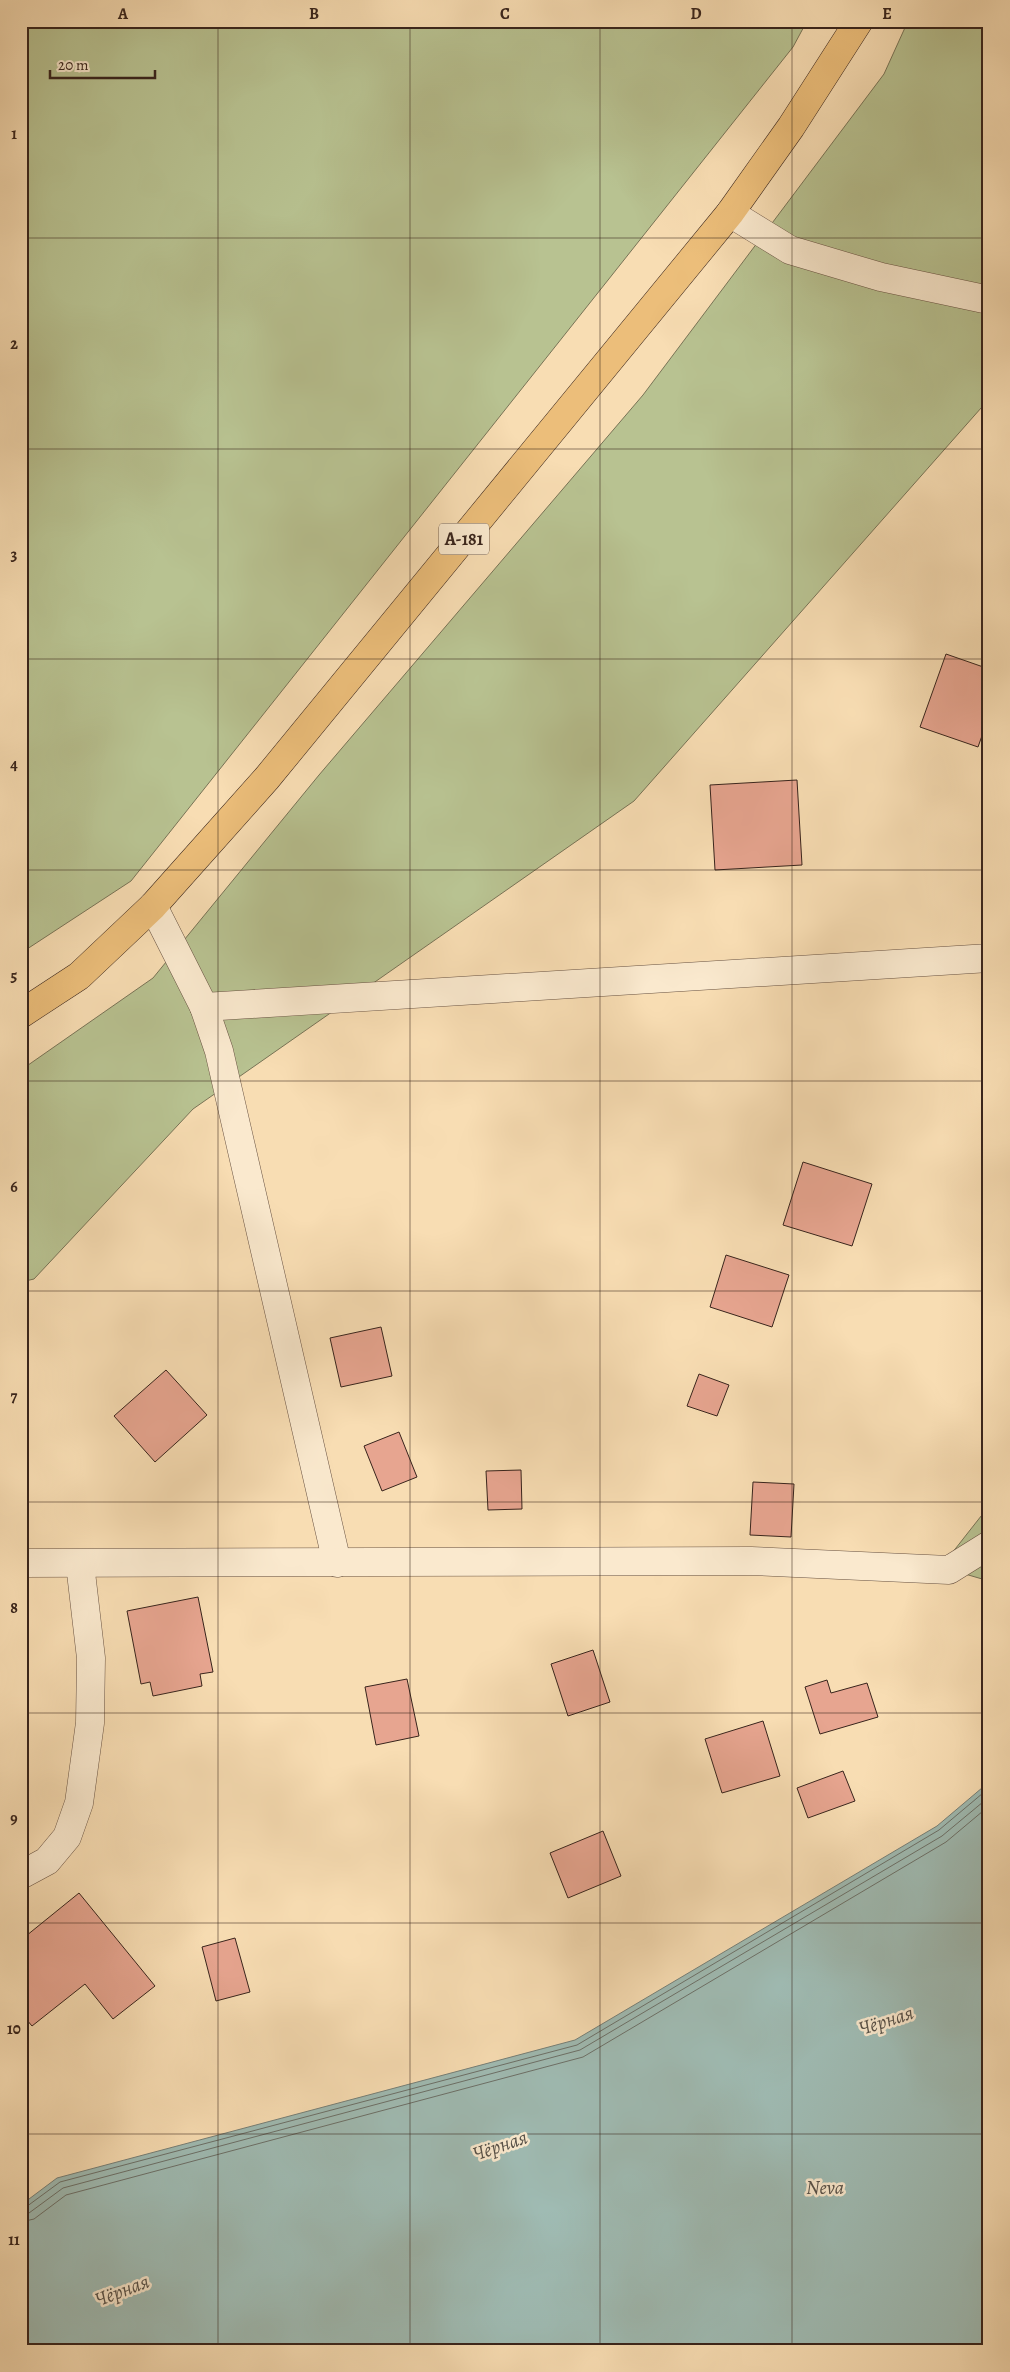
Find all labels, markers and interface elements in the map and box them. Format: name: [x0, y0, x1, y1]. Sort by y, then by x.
text: A: [117, 3, 129, 25]
text: B: [309, 3, 319, 25]
text: C: [500, 3, 510, 25]
text: D: [690, 3, 702, 25]
text: E: [882, 3, 892, 25]
scale bar: [50, 48, 155, 80]
text: 20 m: [58, 55, 89, 75]
text: 1: [11, 123, 17, 145]
text: 2: [10, 333, 18, 355]
road number: А-181: [439, 524, 489, 554]
text: 3: [11, 544, 18, 566]
text: 4: [10, 754, 18, 776]
text: 5: [11, 965, 18, 987]
text: 6: [10, 1176, 18, 1198]
text: 7: [11, 1386, 18, 1408]
text: 8: [10, 1597, 18, 1619]
text: 9: [10, 1808, 18, 1830]
water label: Чёрная: [855, 1999, 917, 2042]
text: 10: [7, 2018, 21, 2040]
water label: Чёрная: [469, 2124, 531, 2167]
water label: Neva: [806, 2174, 844, 2201]
text: 11: [8, 2229, 20, 2251]
water label: Чёрная: [91, 2268, 153, 2313]

